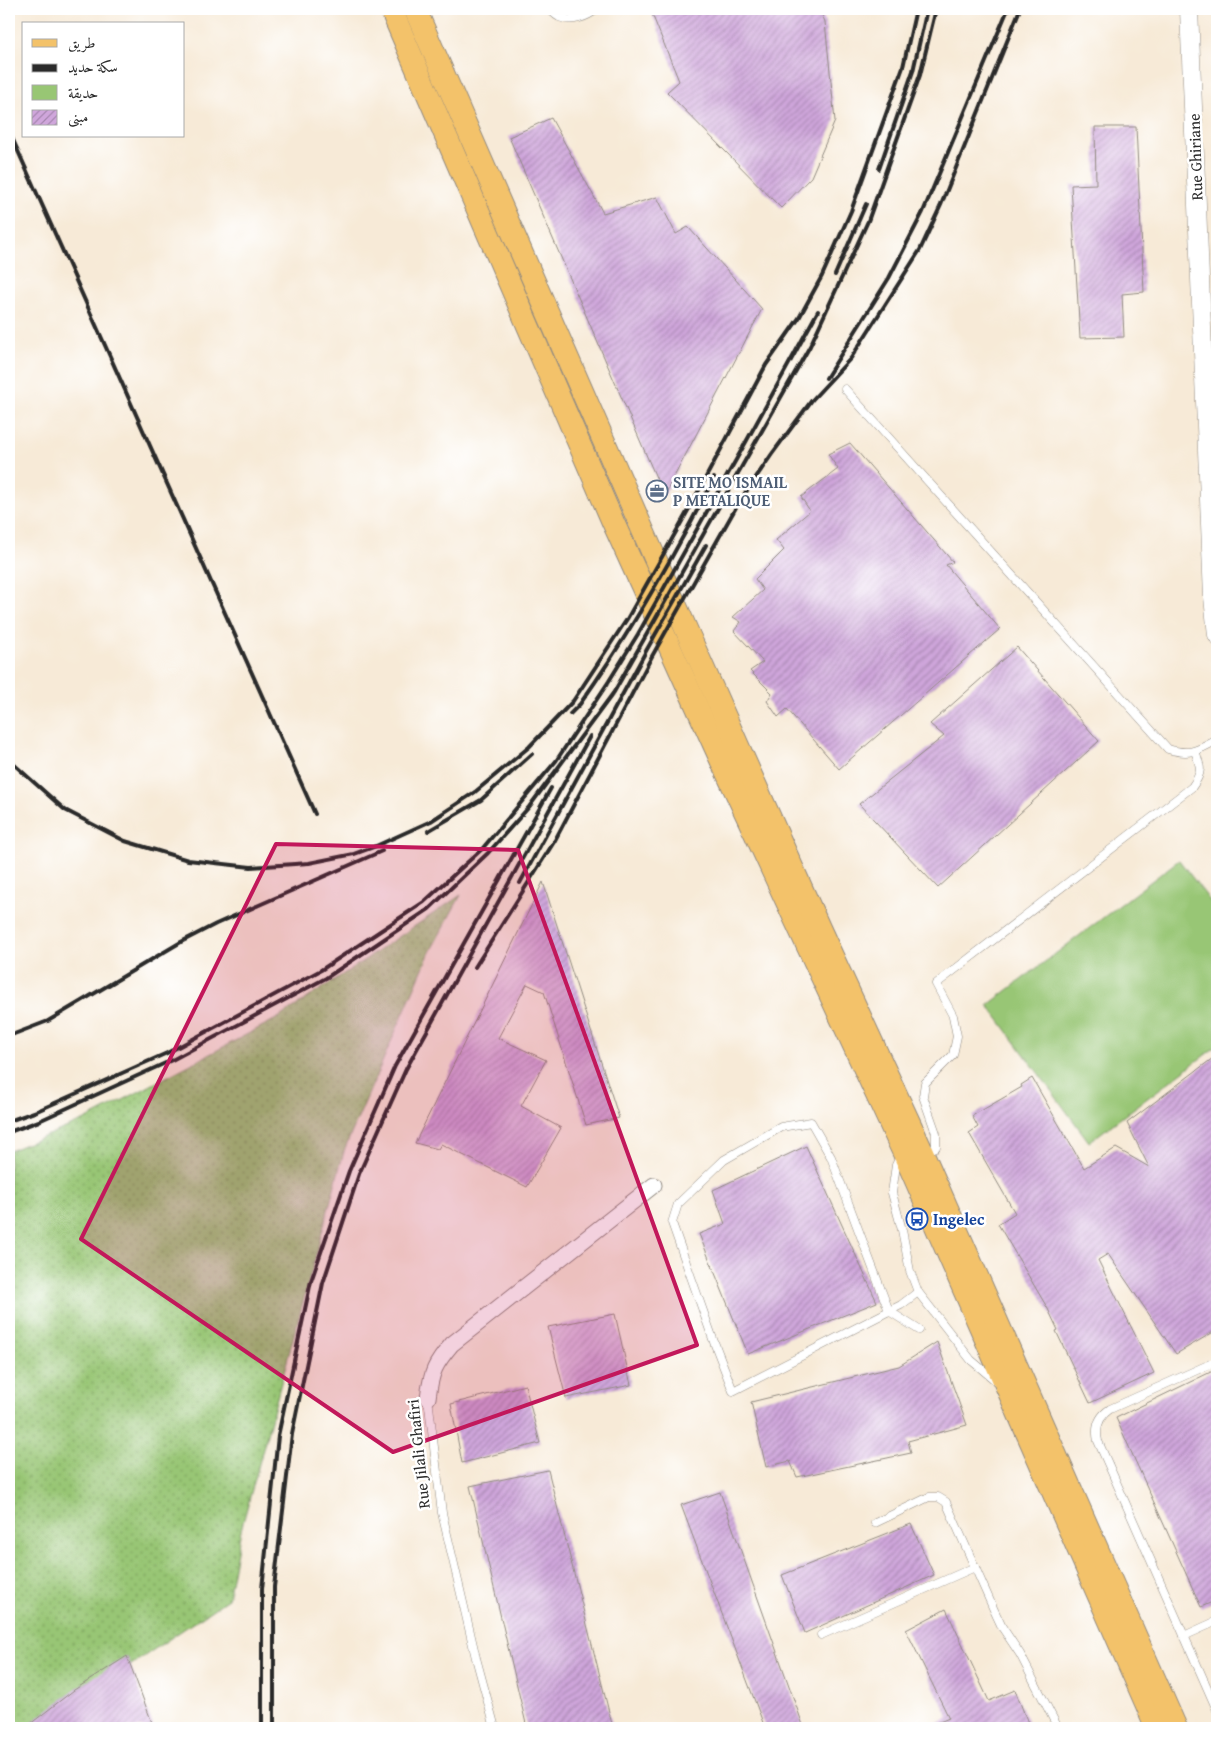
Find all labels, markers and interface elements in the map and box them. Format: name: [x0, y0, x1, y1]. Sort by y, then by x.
legend: [22, 22, 185, 138]
text: طريق: [68, 32, 95, 53]
text: سكة حديد: [68, 56, 118, 77]
text: حديقة: [68, 82, 98, 103]
text: مبنى: [68, 106, 88, 128]
street label: Rue Ghiriane: [1181, 113, 1209, 201]
place label: SITE MO ISMAIL P METALIQUE: [673, 470, 788, 512]
office icon: SITE MO ISMAIL P METALIQUE: [645, 479, 669, 503]
bus stop icon: Ingelec: [905, 1207, 929, 1231]
place label: Ingelec: [933, 1207, 985, 1231]
street label: Rue Jilali Ghafiri: [400, 1398, 436, 1510]

